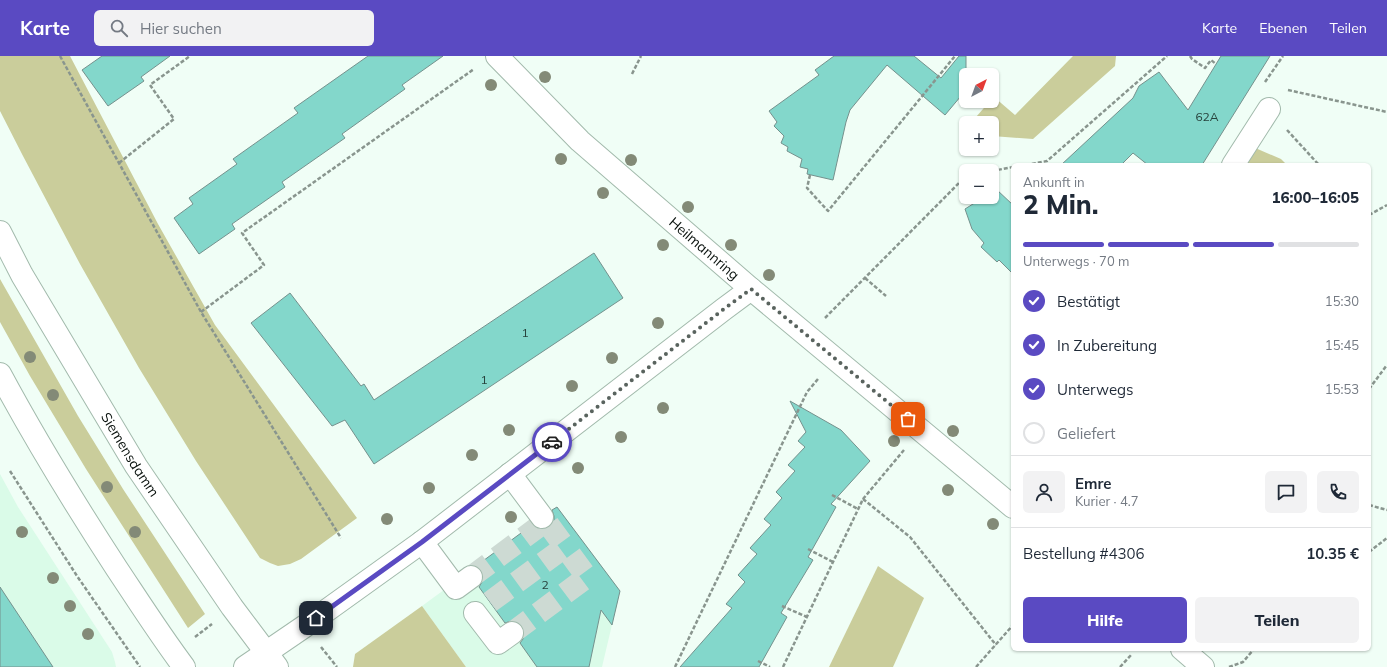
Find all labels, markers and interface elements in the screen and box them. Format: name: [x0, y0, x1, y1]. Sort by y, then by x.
search box: [94, 10, 374, 46]
text: Karte: [20, 16, 70, 40]
icon: search: [108, 17, 130, 39]
text: Hier suchen: [140, 19, 222, 38]
text: Karte: [1202, 19, 1237, 37]
text: Ebenen: [1259, 19, 1308, 37]
text: Teilen: [1330, 19, 1367, 37]
north arrow: [959, 68, 999, 108]
map controls: [959, 68, 999, 204]
house number: 62A: [1195, 109, 1219, 124]
button: +: [959, 116, 999, 156]
button: −: [959, 164, 999, 204]
text: Ankunft in: [1023, 174, 1085, 190]
text: 2 Min.: [1023, 188, 1099, 221]
text: 16:00–16:05: [1272, 188, 1359, 207]
street label: Heilmannring: [665, 213, 743, 284]
text: Unterwegs · 70 m: [1023, 253, 1130, 269]
icon: check: [1023, 290, 1045, 312]
text: Bestätigt: [1057, 292, 1120, 311]
text: 15:30: [1325, 293, 1359, 309]
house number: 1: [521, 325, 529, 340]
icon: check: [1023, 334, 1045, 356]
text: In Zubereitung: [1057, 336, 1157, 355]
text: 15:45: [1325, 337, 1359, 353]
house number: 1: [480, 372, 488, 387]
icon: check: [1023, 378, 1045, 400]
text: Unterwegs: [1057, 380, 1134, 399]
text: 15:53: [1325, 381, 1359, 397]
pin: [891, 402, 925, 436]
icon: bag: [897, 408, 919, 430]
street label: Siemensdamm: [97, 409, 163, 500]
courier: [532, 422, 572, 462]
text: Geliefert: [1057, 424, 1116, 443]
icon: car: [541, 431, 563, 453]
button: person: [1023, 471, 1065, 513]
button: chat: [1265, 471, 1307, 513]
button: phone: [1317, 471, 1359, 513]
text: Emre: [1075, 474, 1111, 493]
text: Kurier · 4.7: [1075, 493, 1139, 509]
text: Bestellung #4306: [1023, 544, 1145, 563]
text: 10.35 €: [1306, 544, 1359, 563]
house number: 2: [541, 577, 549, 592]
button: Hilfe: [1023, 597, 1187, 643]
button: Teilen: [1195, 597, 1359, 643]
pin: [299, 601, 333, 635]
icon: home: [305, 607, 327, 629]

